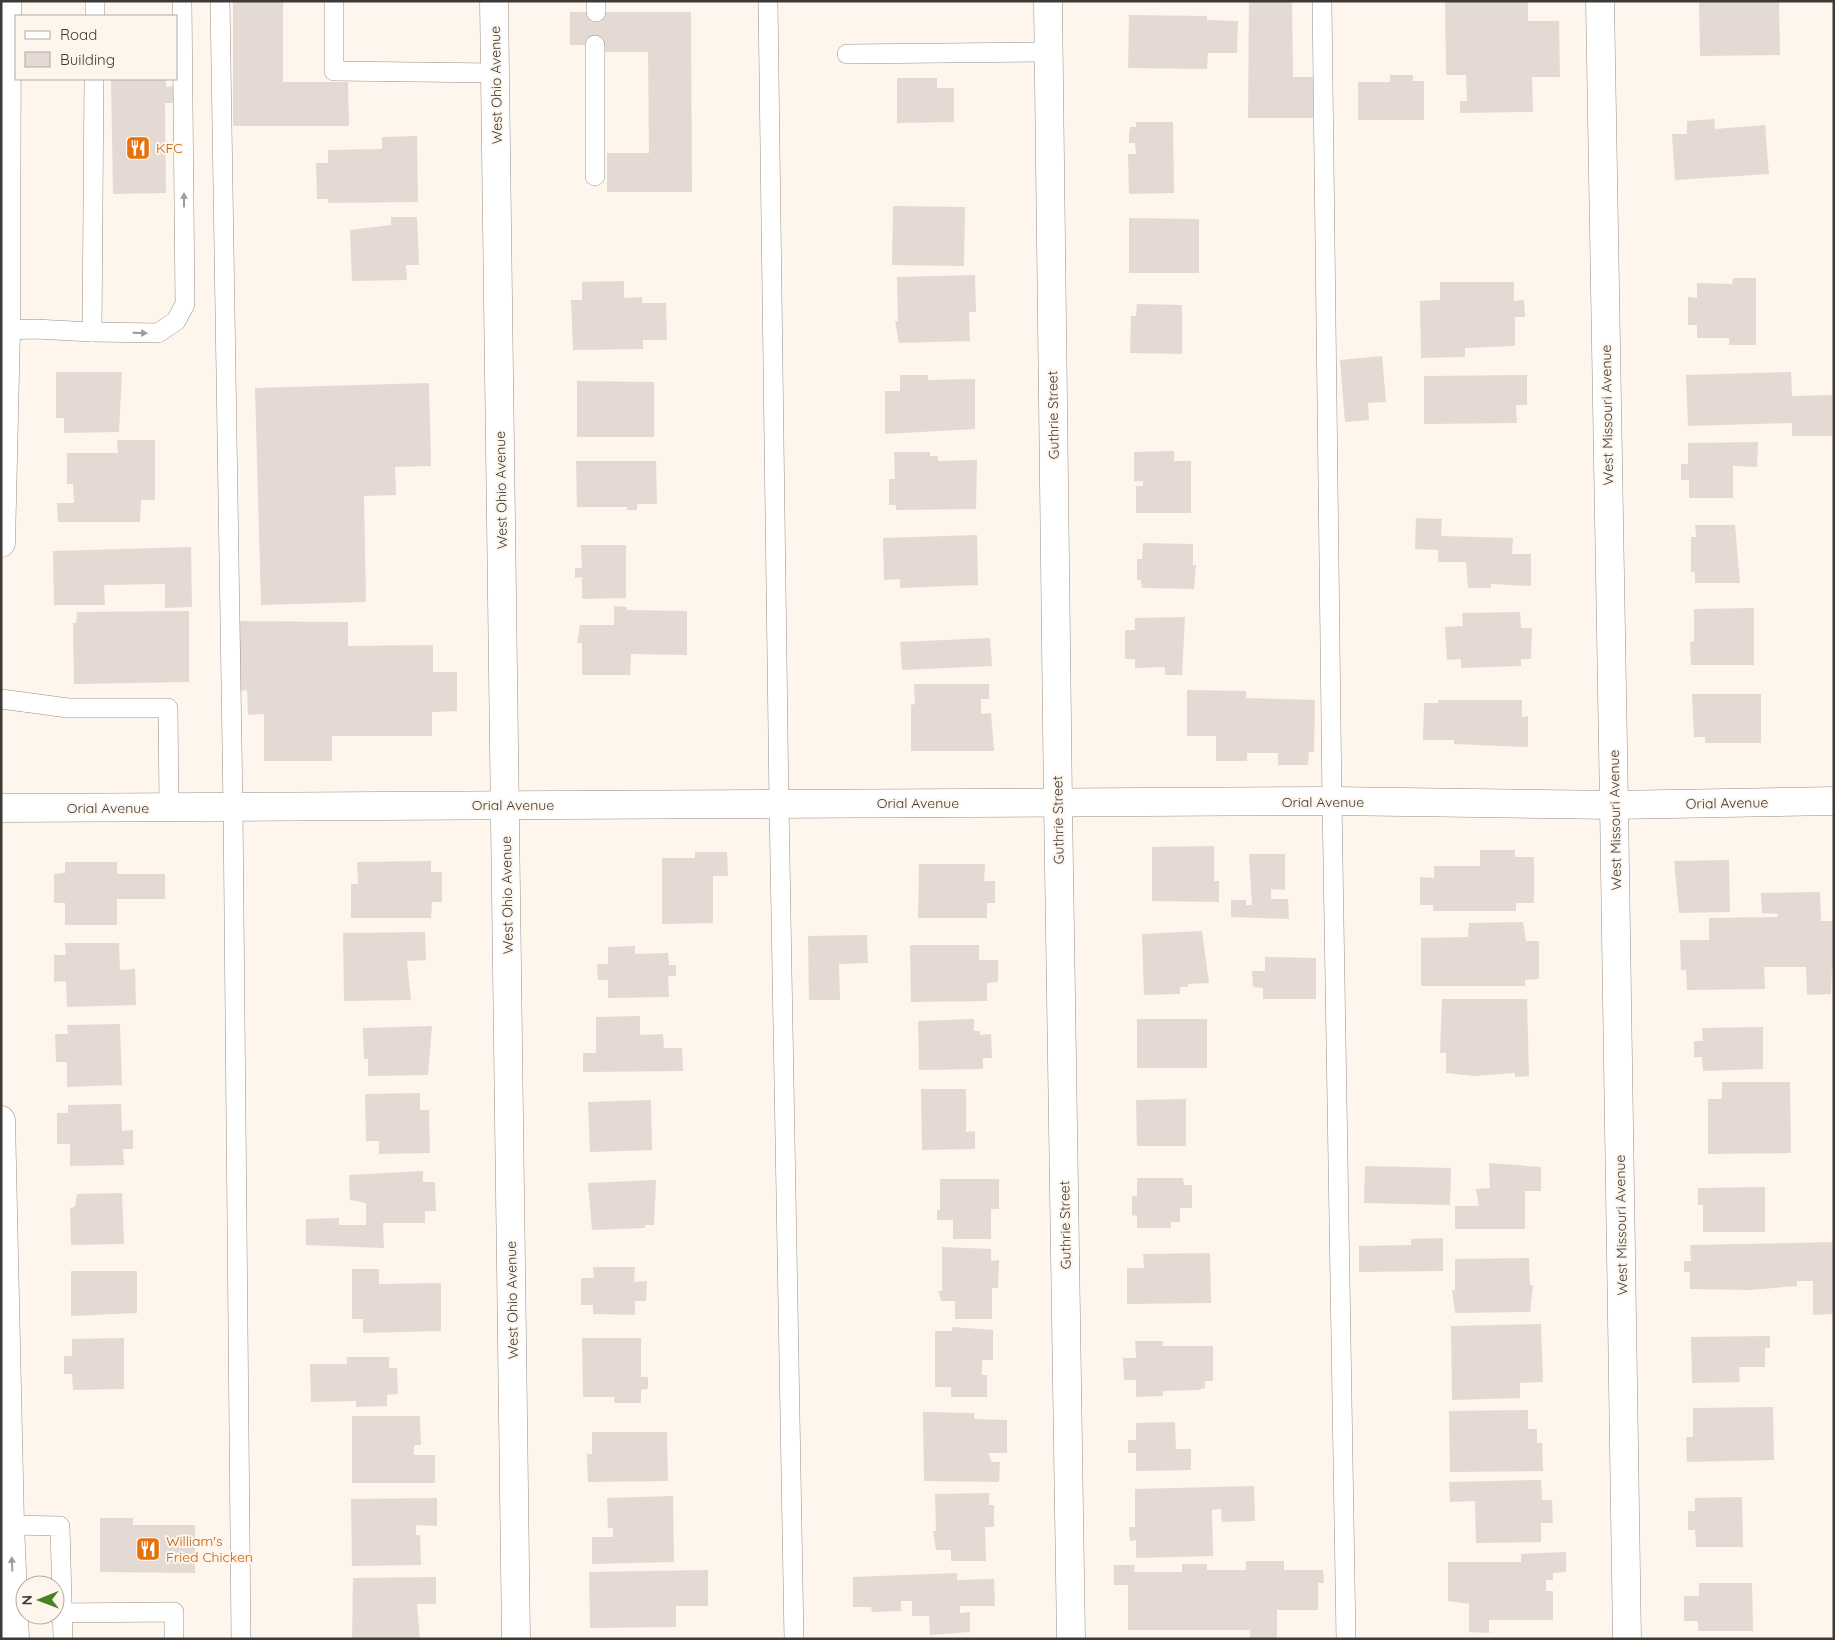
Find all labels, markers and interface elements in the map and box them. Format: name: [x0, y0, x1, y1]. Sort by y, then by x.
legend: [15, 15, 178, 80]
text: Road: [60, 25, 97, 44]
street label: West Ohio Avenue: [486, 26, 506, 144]
text: Building: [60, 50, 115, 69]
restaurant icon: KFC: [125, 135, 151, 161]
place label: KFC: [156, 139, 182, 157]
one-way arrow: [180, 192, 188, 208]
one-way arrow: [133, 329, 149, 337]
street label: West Missouri Avenue: [1597, 344, 1617, 485]
street label: Guthrie Street: [1043, 370, 1063, 460]
street label: West Ohio Avenue: [491, 431, 511, 549]
street label: West Missouri Avenue: [1605, 749, 1625, 890]
street label: Guthrie Street: [1048, 775, 1068, 865]
street label: Orial Avenue: [1282, 793, 1364, 811]
street label: Orial Avenue: [1686, 793, 1768, 813]
street label: Orial Avenue: [877, 794, 959, 812]
street label: Orial Avenue: [472, 796, 554, 814]
street label: Orial Avenue: [67, 799, 149, 817]
street label: West Ohio Avenue: [497, 836, 517, 954]
street label: West Missouri Avenue: [1611, 1154, 1631, 1295]
street label: Guthrie Street: [1055, 1180, 1075, 1270]
street label: West Ohio Avenue: [502, 1241, 522, 1359]
place label: William's Fried Chicken: [166, 1532, 253, 1566]
restaurant icon: William's Fried Chicken: [135, 1536, 161, 1562]
one-way arrow: [7, 1556, 15, 1572]
north arrow: [15, 1575, 65, 1625]
text: N: [18, 1595, 36, 1606]

